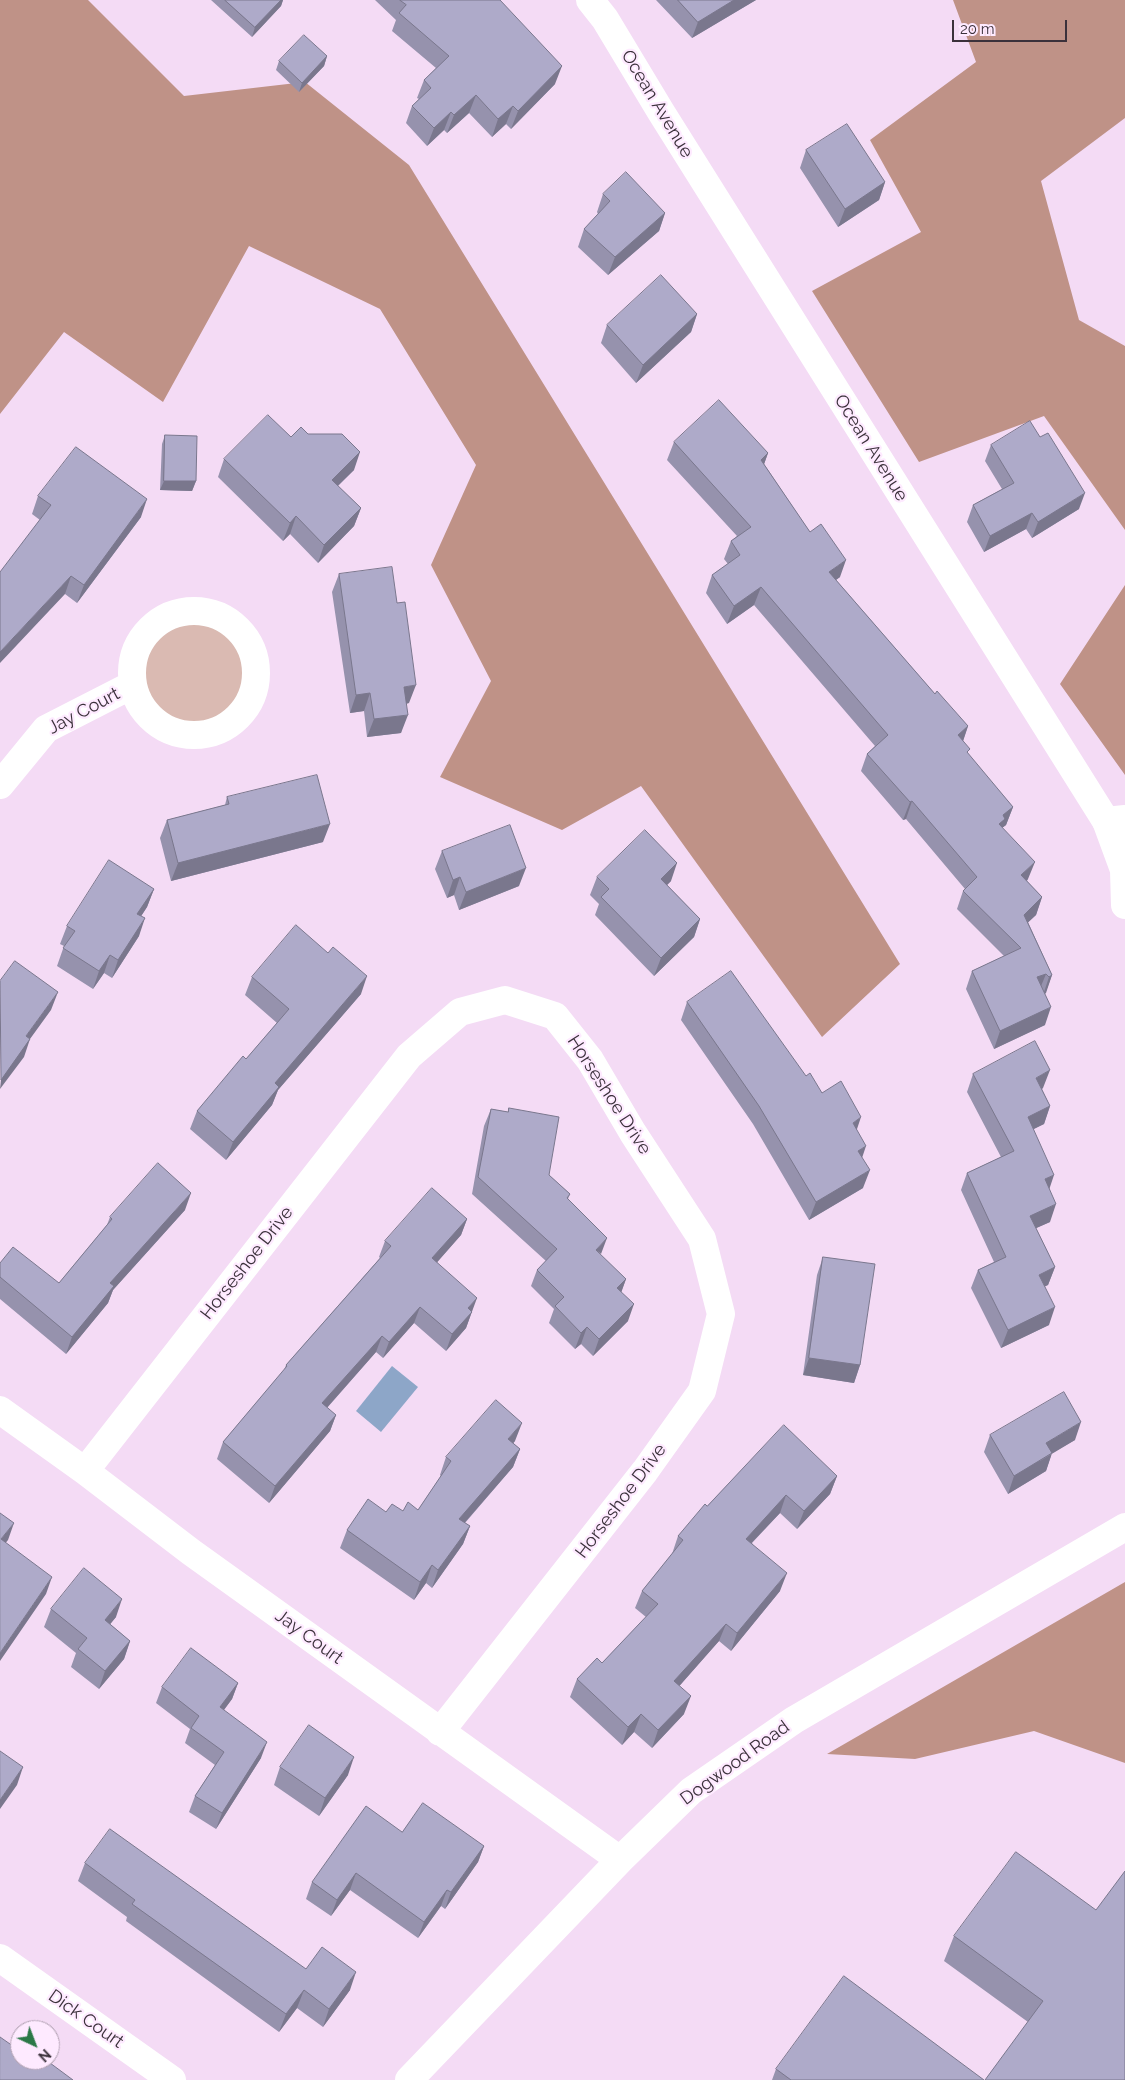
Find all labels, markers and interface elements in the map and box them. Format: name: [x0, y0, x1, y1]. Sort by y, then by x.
scale bar: [955, 10, 1070, 42]
text: 20 m: [960, 20, 995, 38]
street label: Ocean Avenue: [616, 46, 698, 162]
street label: Ocean Avenue: [830, 391, 912, 505]
street label: Jay Court: [44, 683, 124, 739]
street label: Horseshoe Drive: [563, 1031, 655, 1159]
street label: Horseshoe Drive: [196, 1202, 298, 1324]
street label: Horseshoe Drive: [571, 1440, 671, 1562]
street label: Jay Court: [271, 1605, 347, 1669]
street label: Dogwood Road: [676, 1716, 794, 1810]
street label: Dick Court: [44, 1985, 128, 2053]
north arrow: [10, 2020, 60, 2070]
text: N: [35, 2046, 54, 2065]

